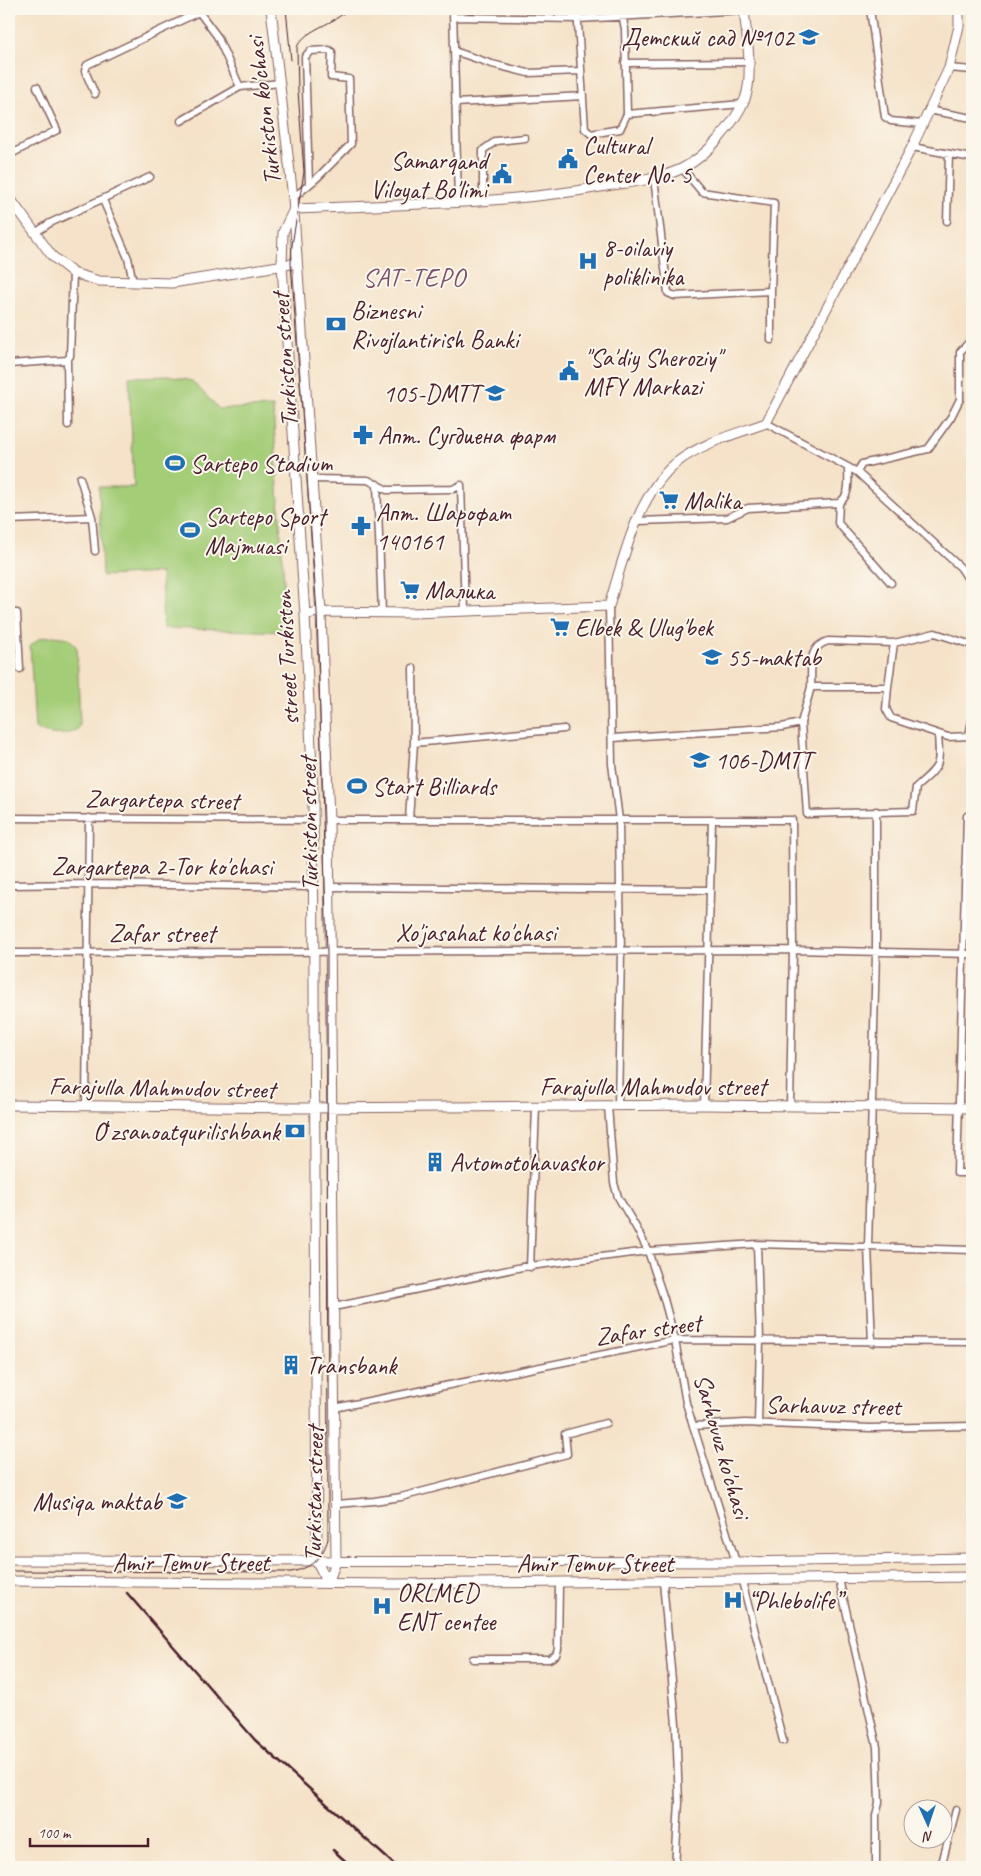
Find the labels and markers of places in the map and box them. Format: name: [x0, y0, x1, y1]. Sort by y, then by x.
place label: Детский сад №102: [621, 22, 796, 54]
school or university icon: Детский сад №102: [798, 26, 820, 48]
place label: Cultural Center No. 5: [583, 130, 693, 191]
place label: Samarqand Viloyat Bo'limi: [370, 145, 491, 206]
public building icon: Cultural Center No. 5: [557, 148, 579, 170]
public building icon: Samarqand Viloyat Bo'limi: [491, 163, 513, 185]
place label: 8-oilaviy poliklinika: [603, 232, 685, 293]
hospital icon: 8-oilaviy poliklinika: [577, 250, 599, 272]
place label: Biznesni Rivojlantirish Banki: [351, 295, 522, 356]
bank icon: Biznesni Rivojlantirish Banki: [325, 313, 347, 335]
place label: "Sa'diy Sheroziy" MFY Markazi: [584, 342, 726, 403]
public building icon: "Sa'diy Sheroziy" MFY Markazi: [558, 360, 580, 382]
place label: 105-DMTT: [383, 378, 486, 410]
school or university icon: 105-DMTT: [484, 382, 506, 404]
place label: Апт. Сугдиена фарм: [378, 420, 556, 452]
pharmacy icon: Апт. Сугдиена фарм: [352, 424, 374, 446]
place label: Sartepo Stadium: [190, 448, 333, 480]
sports icon: Sartepo Stadium: [164, 452, 186, 474]
place label: Malika: [684, 485, 744, 517]
supermarket icon: Malika: [658, 489, 680, 511]
place label: Апт. Шарофат 140161: [376, 497, 512, 558]
place label: Sartepo Sport Majmuasi: [205, 501, 329, 562]
pharmacy icon: Апт. Шарофат 140161: [350, 515, 372, 537]
sports icon: Sartepo Sport Majmuasi: [179, 519, 201, 541]
place label: Малика: [425, 575, 497, 607]
supermarket icon: Малика: [399, 579, 421, 601]
place label: Elbek & Ulug'bek: [575, 612, 715, 644]
supermarket icon: Elbek & Ulug'bek: [549, 616, 571, 638]
place label: 55-maktab: [727, 642, 823, 674]
school or university icon: 55-maktab: [701, 646, 723, 668]
place label: 106-DMTT: [715, 745, 818, 777]
school or university icon: 106-DMTT: [689, 749, 711, 771]
place label: Start Billiards: [372, 771, 499, 803]
sports icon: Start Billiards: [346, 775, 368, 797]
place label: Oʻzsanoatqurilishbank: [93, 1116, 282, 1148]
bank icon: Oʻzsanoatqurilishbank: [284, 1120, 306, 1142]
place label: Avtomotohavaskor: [450, 1147, 606, 1179]
building icon: Avtomotohavaskor: [424, 1151, 446, 1173]
place label: Transbank: [306, 1350, 398, 1382]
building icon: Transbank: [280, 1354, 302, 1376]
place label: Musiqa maktab: [33, 1486, 163, 1518]
school or university icon: Musiqa maktab: [166, 1490, 188, 1512]
place label: ORLMED ENT centee: [397, 1577, 497, 1638]
place label: “Phlebolife”: [748, 1585, 846, 1617]
hospital icon: “Phlebolife”: [722, 1589, 744, 1611]
hospital icon: ORLMED ENT centee: [371, 1595, 393, 1617]

